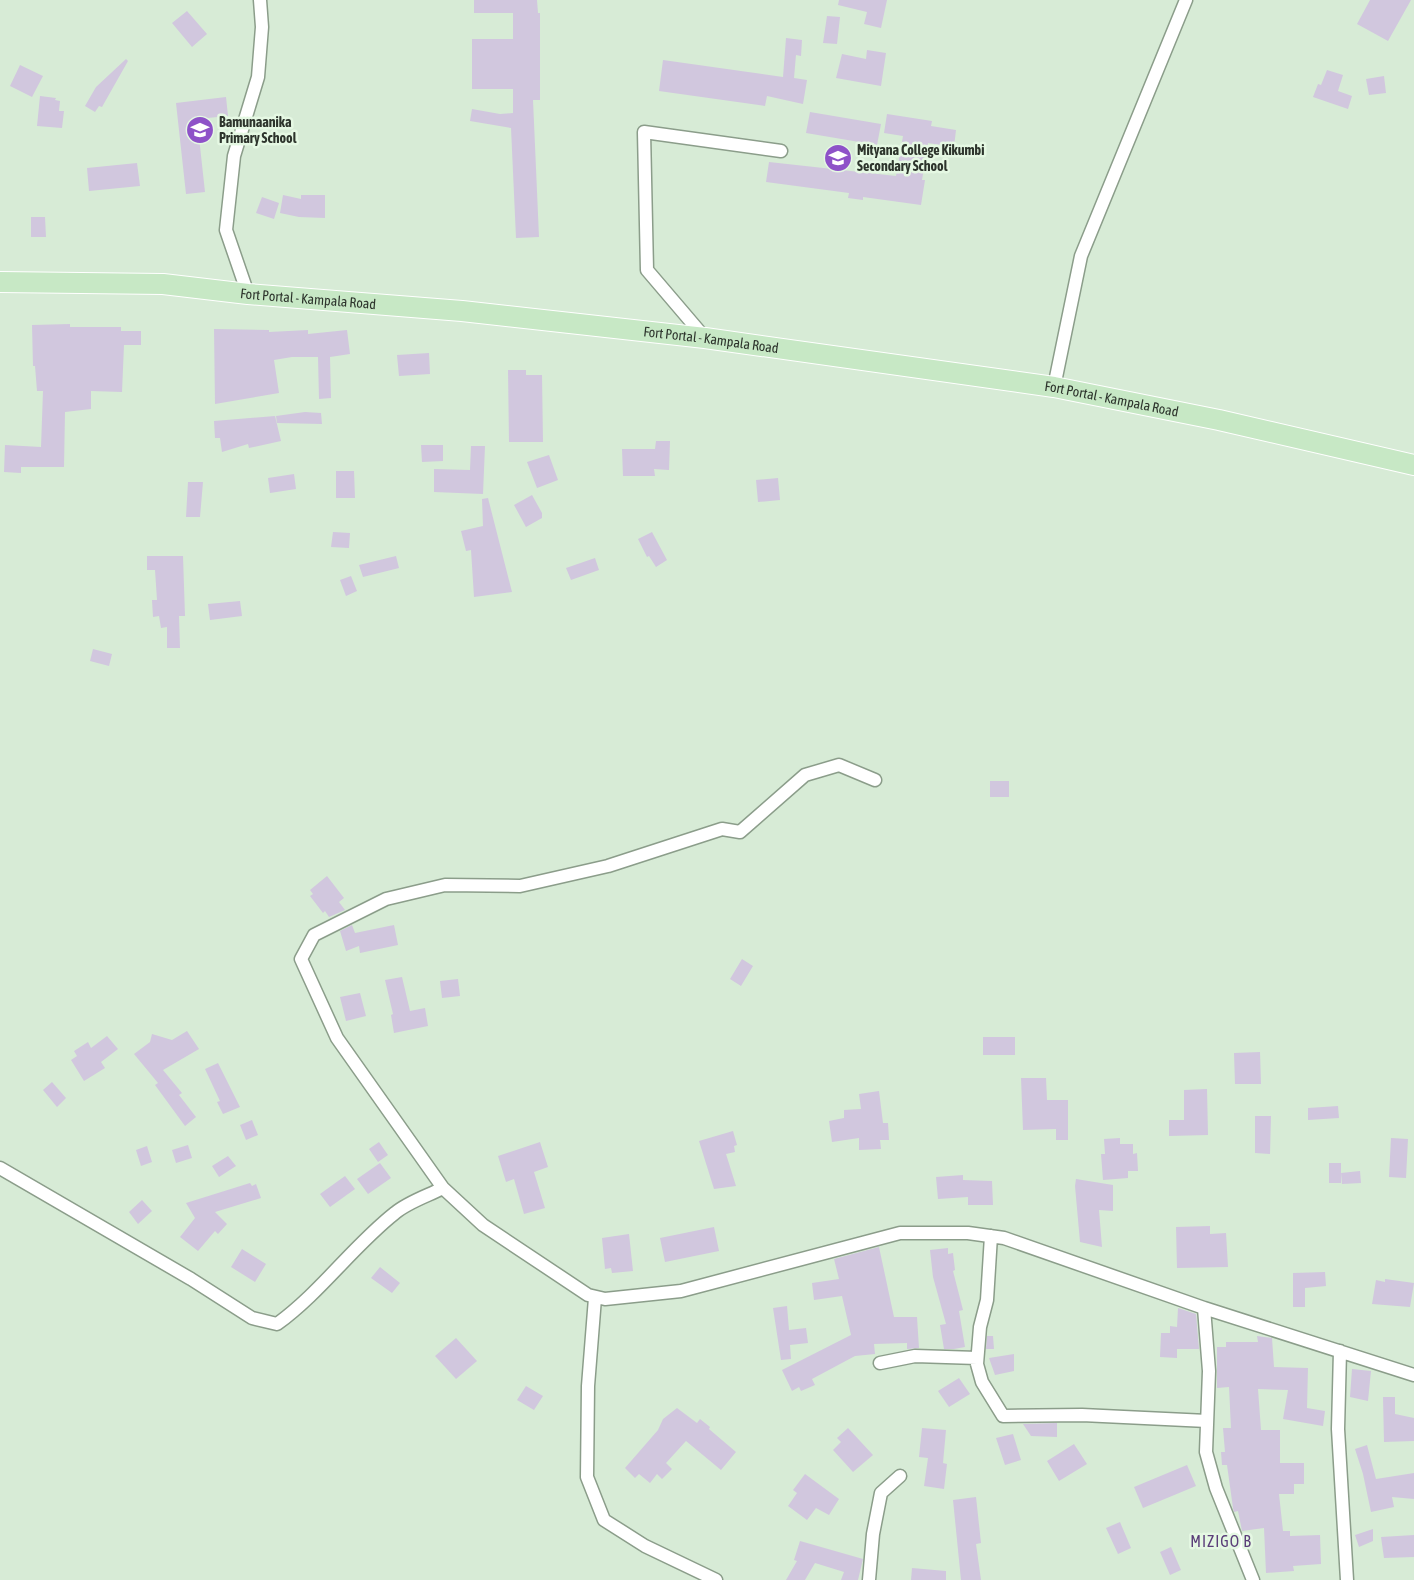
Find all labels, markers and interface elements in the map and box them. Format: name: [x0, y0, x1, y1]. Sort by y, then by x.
place label: Bamunaanika Primary School: [219, 114, 297, 146]
school or university icon: Bamunaanika Primary School: [185, 115, 215, 145]
place label: Mityana College Kikumbi Secondary School: [857, 142, 984, 174]
school or university icon: Mityana College Kikumbi Secondary School: [823, 143, 853, 173]
street label: Fort Portal - Kampala Road: [239, 285, 377, 312]
street label: Fort Portal - Kampala Road: [643, 323, 780, 356]
street label: Fort Portal - Kampala Road: [1044, 378, 1180, 420]
district label: MIZIGO B: [1190, 1532, 1252, 1550]

